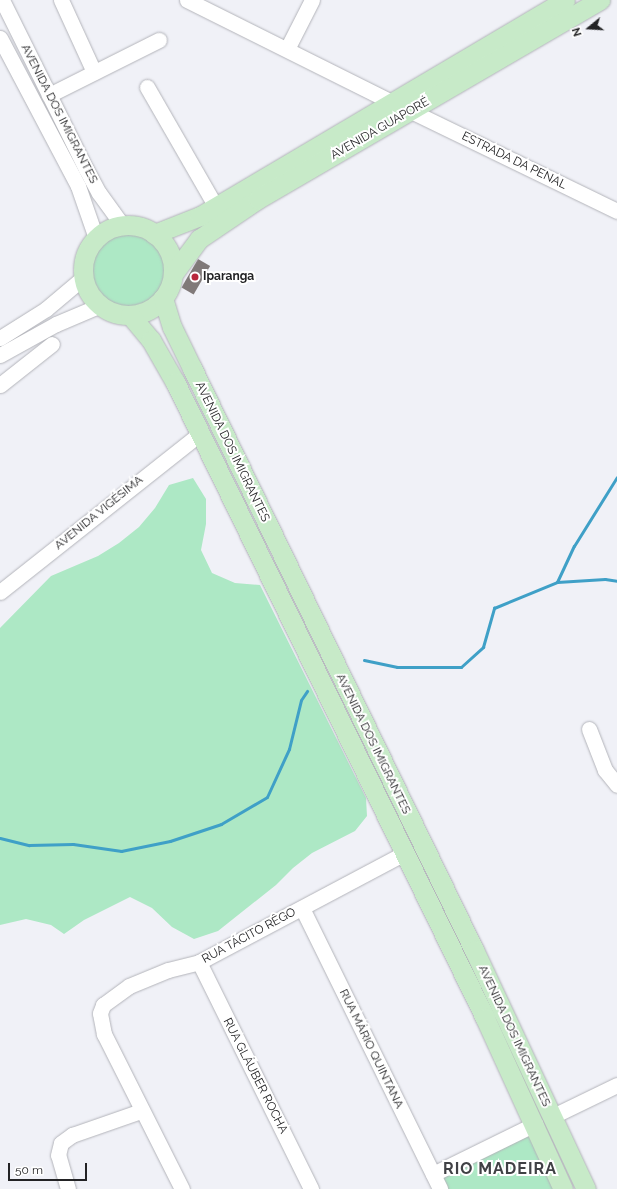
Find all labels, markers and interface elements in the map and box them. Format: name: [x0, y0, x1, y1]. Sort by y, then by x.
north arrow: [569, 8, 609, 48]
text: N: [570, 26, 585, 38]
street label: AVENIDA DOS IMIGRANTES: [17, 42, 101, 186]
street label: AVENIDA GUAPORÉ: [328, 95, 432, 163]
street label: ESTRADA DA PENAL: [459, 129, 569, 193]
place label: Iparanga: [203, 270, 254, 284]
marker: Iparanga: [190, 272, 200, 282]
street label: AVENIDA DOS IMIGRANTES: [192, 379, 272, 525]
street label: AVENIDA VIGÉSIMA: [52, 473, 146, 553]
street label: AVENIDA DOS IMIGRANTES: [333, 671, 413, 817]
street label: RUA TÁCITO RÊGO: [199, 905, 299, 967]
street label: AVENIDA DOS IMIGRANTES: [475, 963, 553, 1109]
street label: RUA MÁRIO QUINTANA: [336, 987, 406, 1111]
street label: RUA GLÁUBER ROCHA: [219, 1016, 291, 1136]
scale bar: [10, 1155, 89, 1181]
district label: RIO MADEIRA: [443, 1159, 557, 1179]
text: 50 m: [15, 1163, 43, 1177]

